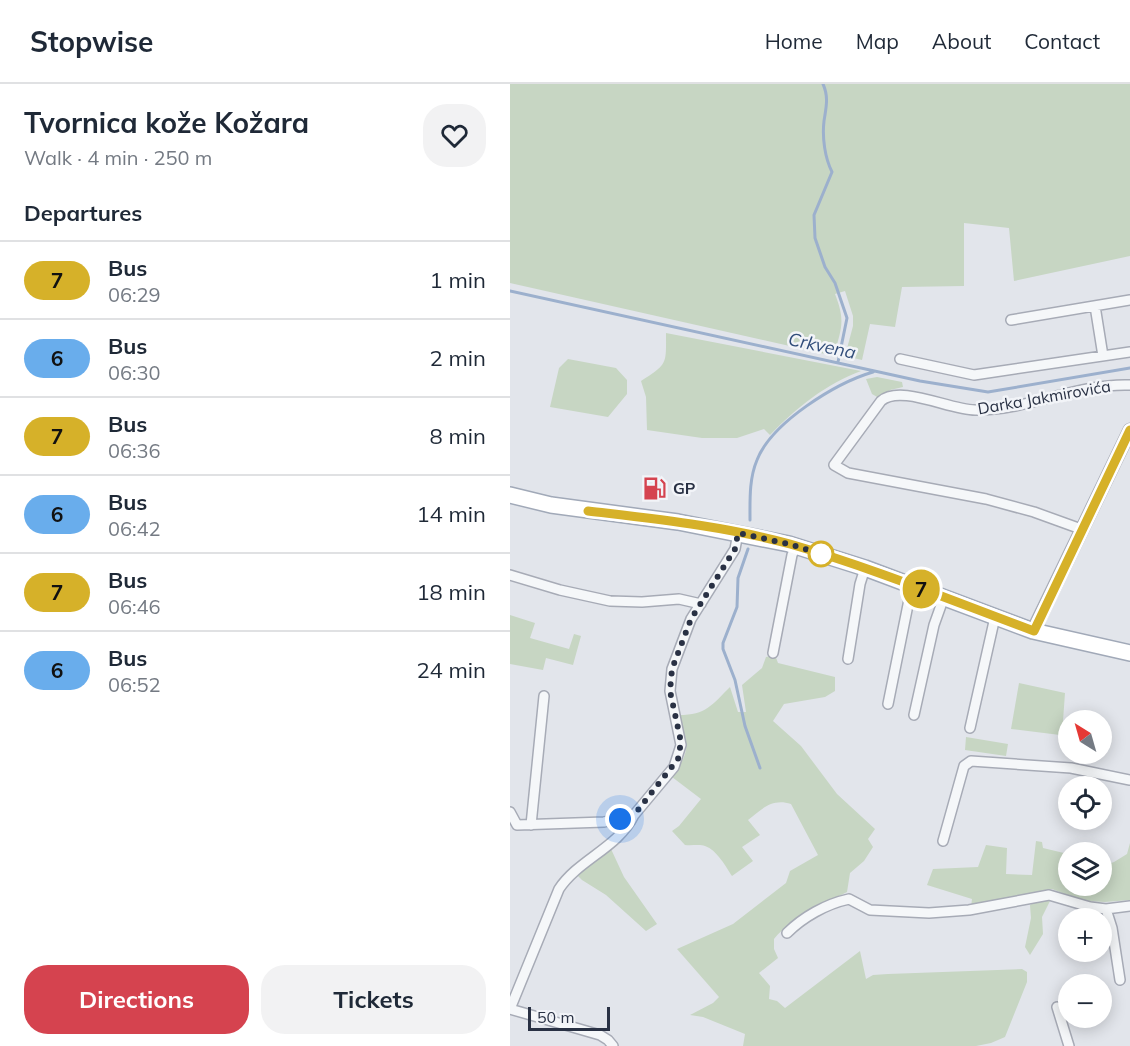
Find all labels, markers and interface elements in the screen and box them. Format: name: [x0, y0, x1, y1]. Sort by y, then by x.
text: Stopwise: [30, 24, 153, 59]
text: Home: [765, 28, 823, 54]
text: Map: [856, 28, 899, 54]
text: About: [932, 28, 991, 54]
text: Contact: [1024, 28, 1100, 54]
button: heart: [423, 104, 486, 167]
text: Tvornica kože Kožara: [24, 105, 309, 140]
text: Walk · 4 min · 250 m: [24, 145, 212, 170]
text: Departures: [24, 199, 142, 227]
text: Bus: [108, 254, 147, 282]
text: 1 min: [430, 266, 486, 294]
text: 7: [51, 267, 63, 293]
text: 06:29: [108, 282, 161, 307]
water label: Crkvena: [786, 327, 858, 364]
text: Bus: [108, 332, 147, 360]
text: 2 min: [430, 344, 486, 372]
text: 6: [51, 345, 63, 371]
text: 06:30: [108, 360, 161, 385]
street label: Darka Jakmirovića: [976, 375, 1112, 419]
text: Bus: [108, 410, 147, 438]
text: 8 min: [430, 422, 486, 450]
text: 7: [51, 423, 63, 449]
text: 06:36: [108, 438, 161, 463]
fuel station icon: GP: [642, 475, 668, 501]
place label: GP: [673, 478, 696, 498]
text: Bus: [108, 488, 147, 516]
text: 14 min: [416, 500, 486, 528]
text: 6: [51, 501, 63, 527]
text: 06:42: [108, 516, 161, 541]
unlabelled marker: [808, 541, 834, 567]
text: Bus: [108, 566, 147, 594]
line badge: 7: [902, 570, 940, 608]
text: 7: [915, 576, 927, 602]
text: 18 min: [416, 578, 486, 606]
text: 7: [51, 579, 63, 605]
text: 06:46: [108, 594, 161, 619]
text: Bus: [108, 644, 147, 672]
text: 24 min: [416, 656, 486, 684]
text: 6: [51, 657, 63, 683]
text: 06:52: [108, 672, 161, 697]
north arrow: [1058, 710, 1112, 764]
map controls: [1058, 710, 1112, 1028]
button: locate: [1058, 776, 1112, 830]
your location: [605, 804, 635, 834]
button: layers: [1058, 842, 1112, 896]
button: +: [1058, 908, 1112, 962]
button: Directions: [24, 965, 249, 1034]
button: Tickets: [261, 965, 486, 1034]
button: −: [1058, 974, 1112, 1028]
scale bar: [528, 1004, 610, 1032]
text: 50 m: [537, 1007, 574, 1027]

